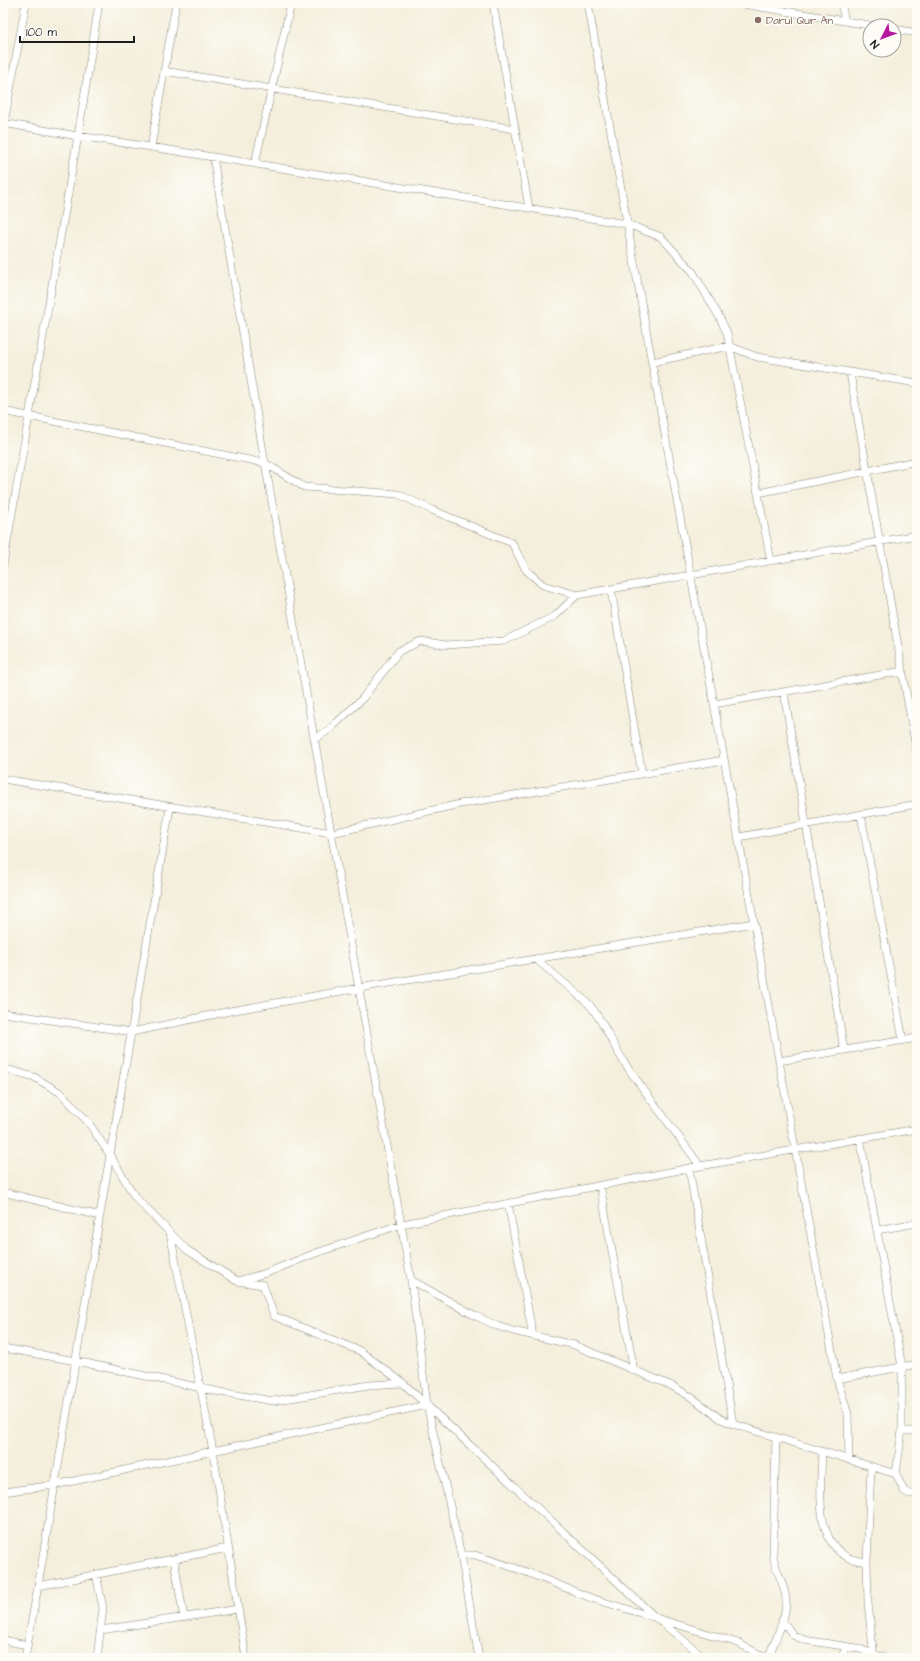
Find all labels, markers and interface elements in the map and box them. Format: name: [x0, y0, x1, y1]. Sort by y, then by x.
place label: Darul Qur An: [766, 13, 833, 28]
marker: Darul Qur An: [753, 15, 763, 25]
scale bar: [20, 18, 134, 44]
north arrow: [862, 18, 902, 58]
text: 100 m: [26, 24, 57, 41]
text: N: [867, 37, 883, 52]

